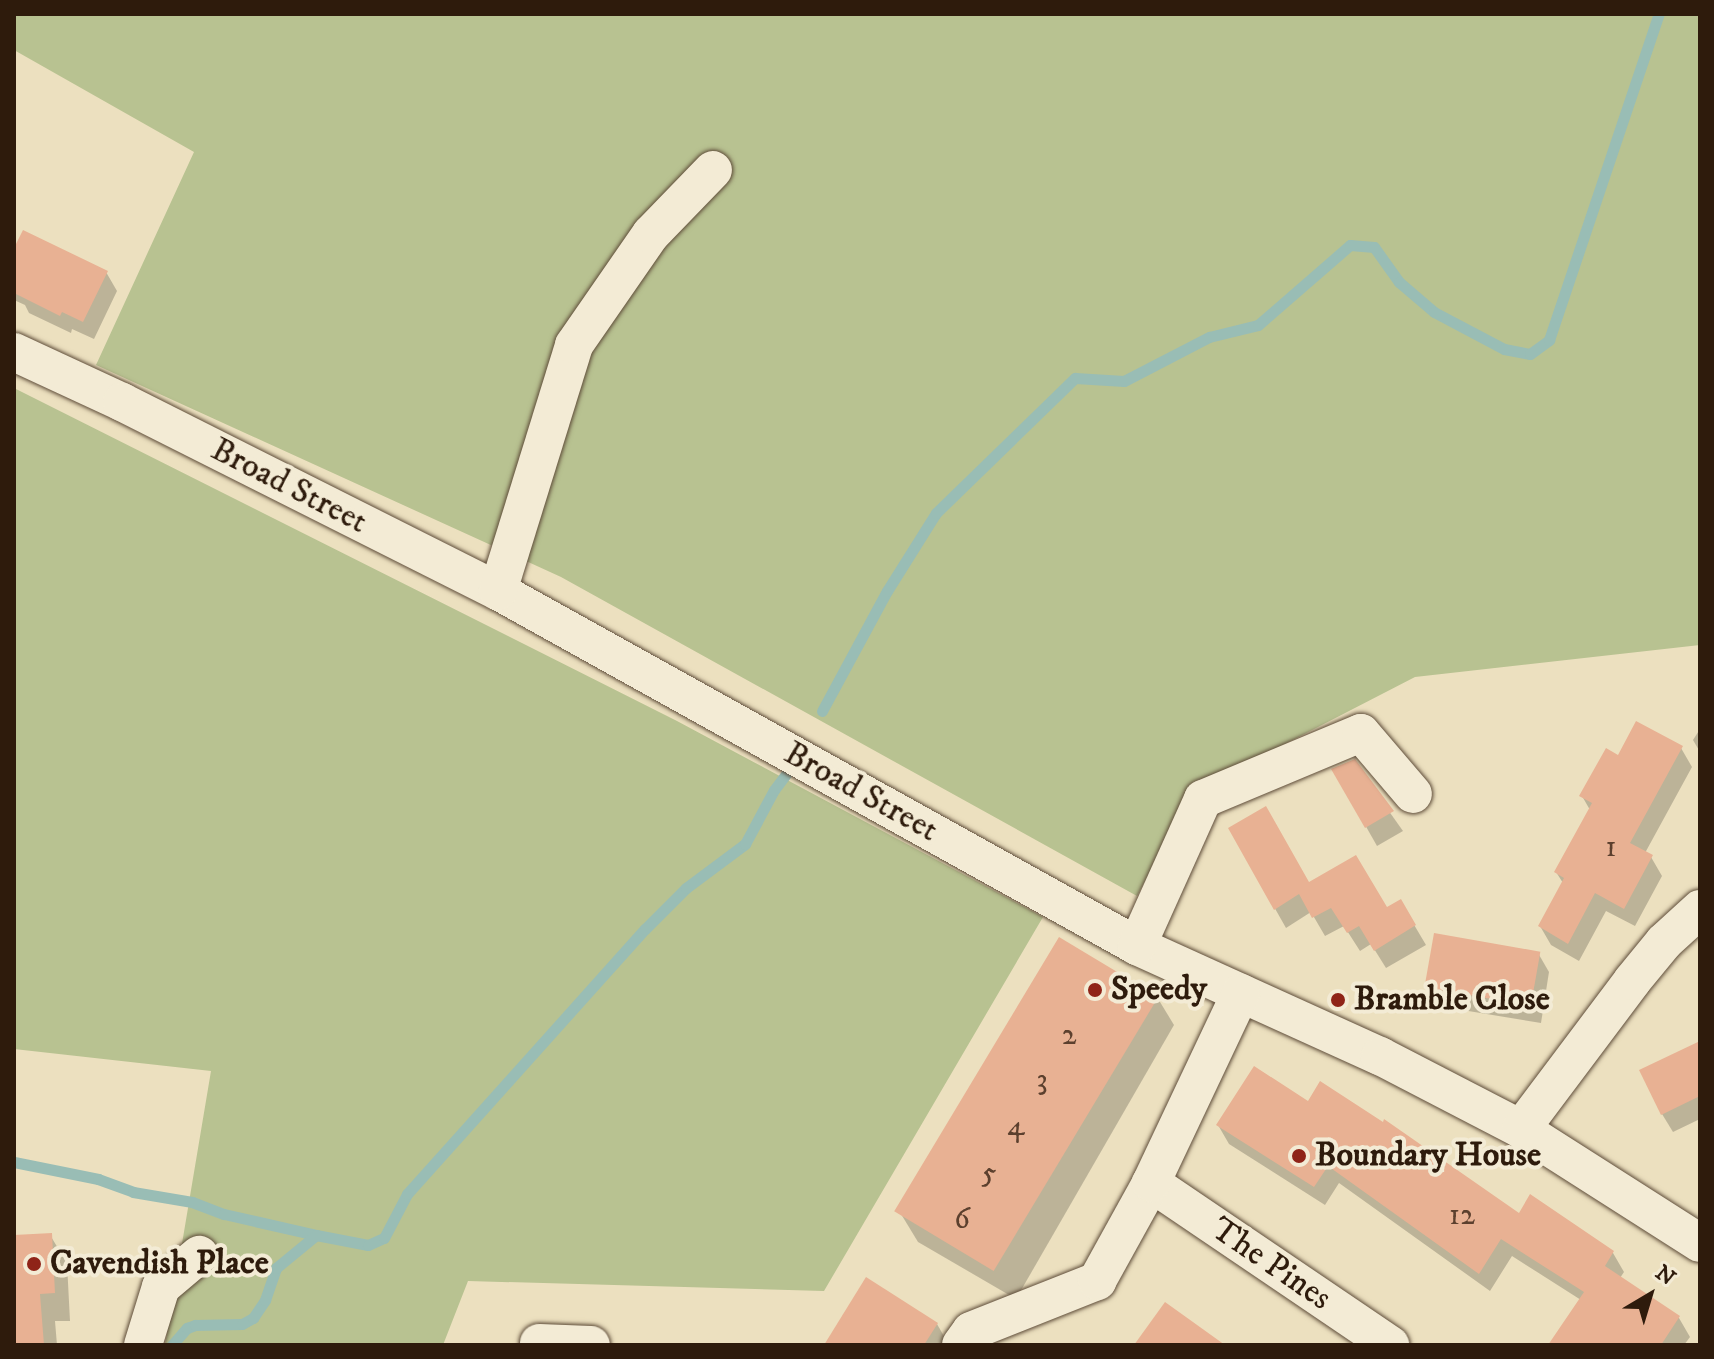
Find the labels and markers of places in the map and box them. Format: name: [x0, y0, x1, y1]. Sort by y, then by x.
place label: Speedy: [1111, 970, 1207, 1010]
place label: Bramble Close: [1354, 980, 1550, 1020]
marker: Speedy: [1086, 981, 1104, 999]
marker: Bramble Close: [1329, 991, 1347, 1009]
place label: Boundary House: [1315, 1136, 1541, 1176]
marker: Boundary House: [1290, 1147, 1308, 1165]
place label: Cavendish Place: [50, 1244, 269, 1284]
marker: Cavendish Place: [25, 1255, 43, 1273]

